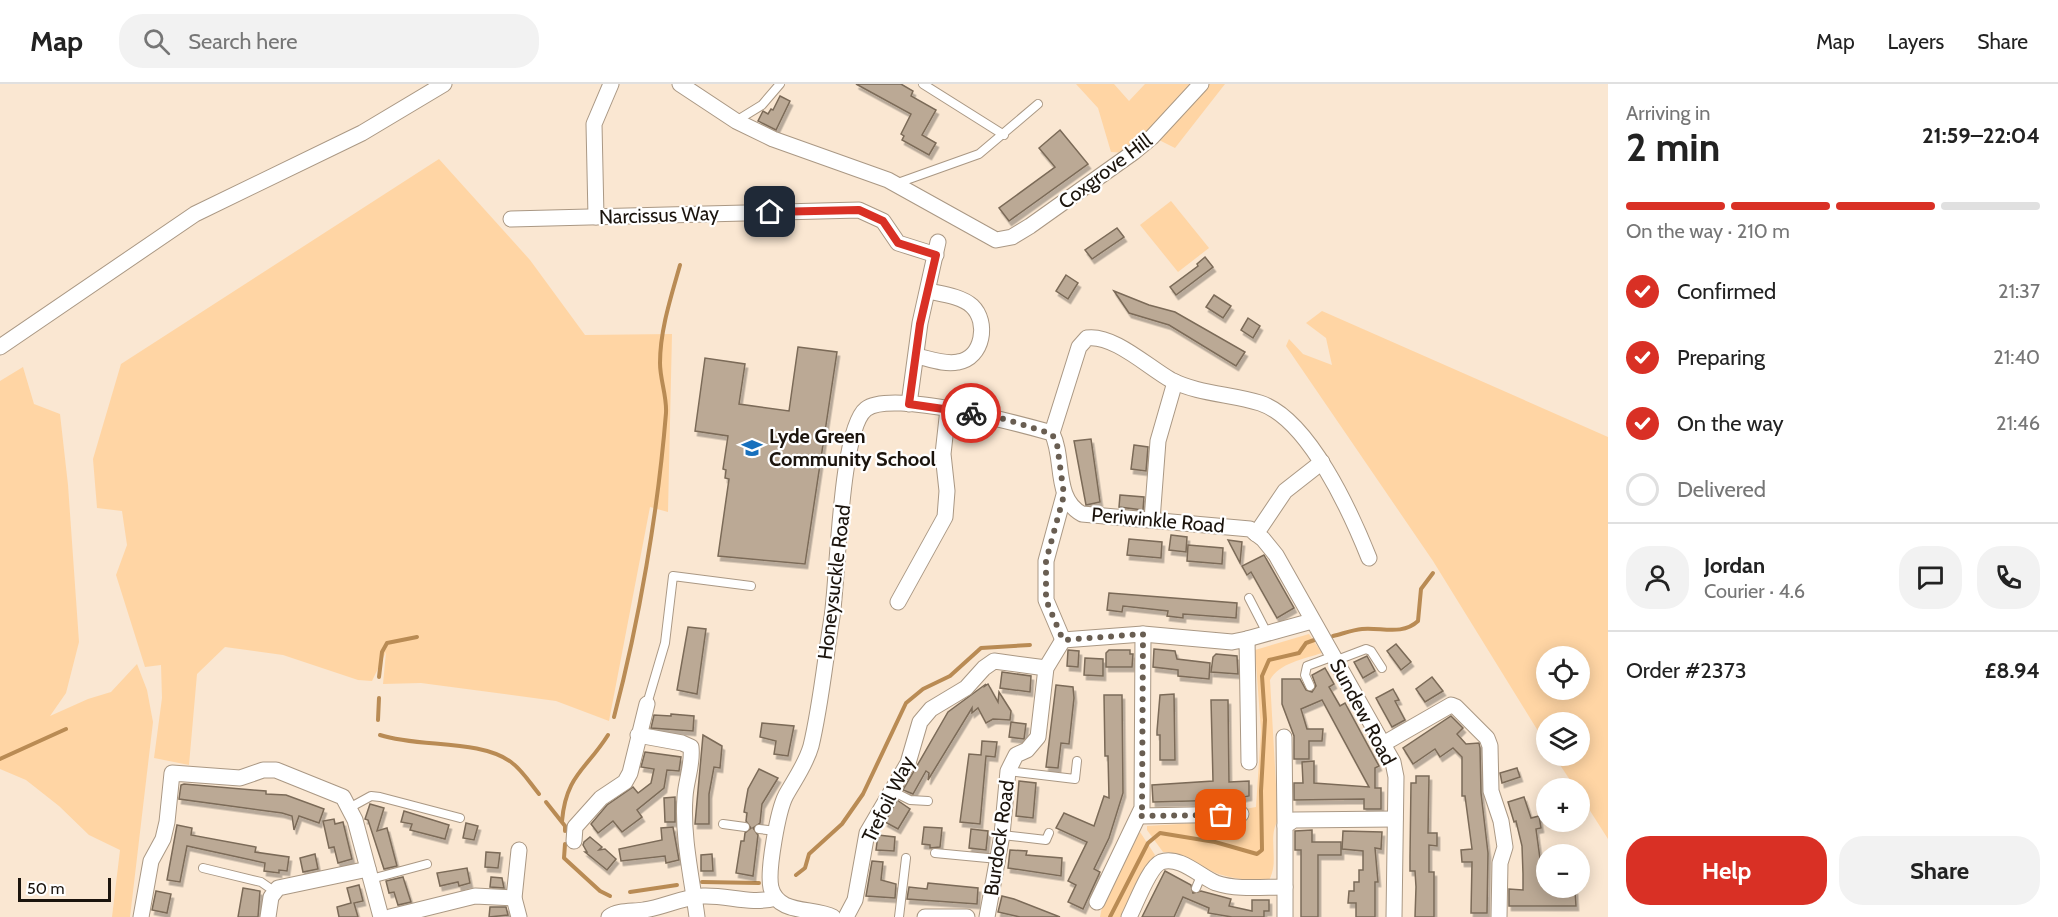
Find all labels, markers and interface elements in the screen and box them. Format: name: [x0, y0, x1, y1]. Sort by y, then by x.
search box: [119, 14, 539, 68]
text: Map: [30, 24, 83, 58]
icon: search: [140, 25, 173, 58]
text: Search here: [188, 28, 297, 55]
text: Map: [1816, 29, 1855, 54]
text: Layers: [1888, 29, 1944, 54]
text: Share: [1977, 29, 2028, 54]
text: Arriving in: [1626, 101, 1710, 125]
text: 21:59–22:04: [1922, 122, 2040, 149]
text: 2 min: [1626, 123, 1720, 171]
street label: Coxgrove Hill: [1054, 128, 1157, 214]
pin: [744, 186, 795, 237]
icon: home: [753, 195, 786, 228]
street label: Narcissus Way: [599, 201, 719, 229]
text: On the way · 210 m: [1626, 219, 1790, 243]
icon: check: [1626, 275, 1659, 308]
text: Confirmed: [1677, 278, 1776, 305]
text: 21:37: [1998, 279, 2040, 303]
icon: check: [1626, 341, 1659, 374]
text: Preparing: [1677, 344, 1765, 371]
text: 21:40: [1993, 345, 2040, 369]
courier: [941, 383, 1001, 443]
icon: bike: [955, 397, 988, 430]
icon: check: [1626, 407, 1659, 440]
text: On the way: [1677, 410, 1784, 437]
text: 21:46: [1996, 411, 2040, 435]
place label: Lyde Green Community School: [769, 424, 936, 471]
school or university icon: Lyde Green Community School: [740, 436, 764, 460]
text: Delivered: [1677, 476, 1766, 503]
street label: Periwinkle Road: [1090, 502, 1226, 538]
street label: Honeysuckle Road: [813, 503, 855, 661]
button: person: [1626, 546, 1689, 609]
button: chat: [1899, 546, 1962, 609]
button: phone: [1977, 546, 2040, 609]
text: Jordan: [1704, 552, 1765, 579]
text: Courier · 4.6: [1704, 579, 1805, 603]
map controls: [1536, 646, 1590, 898]
button: locate: [1536, 646, 1590, 700]
street label: Sundew Road: [1325, 655, 1401, 769]
text: Order #2373: [1626, 657, 1747, 684]
text: £8.94: [1985, 657, 2040, 684]
button: layers: [1536, 712, 1590, 766]
street label: Trefoil Way: [857, 752, 919, 846]
button: +: [1536, 778, 1590, 832]
street label: Burdock Road: [979, 779, 1019, 897]
pin: [1195, 789, 1246, 840]
icon: bag: [1204, 798, 1237, 831]
button: Help: [1626, 836, 1827, 905]
button: Share: [1839, 836, 2040, 905]
button: −: [1536, 844, 1590, 898]
scale bar: [18, 875, 111, 902]
text: 50 m: [27, 879, 64, 898]

